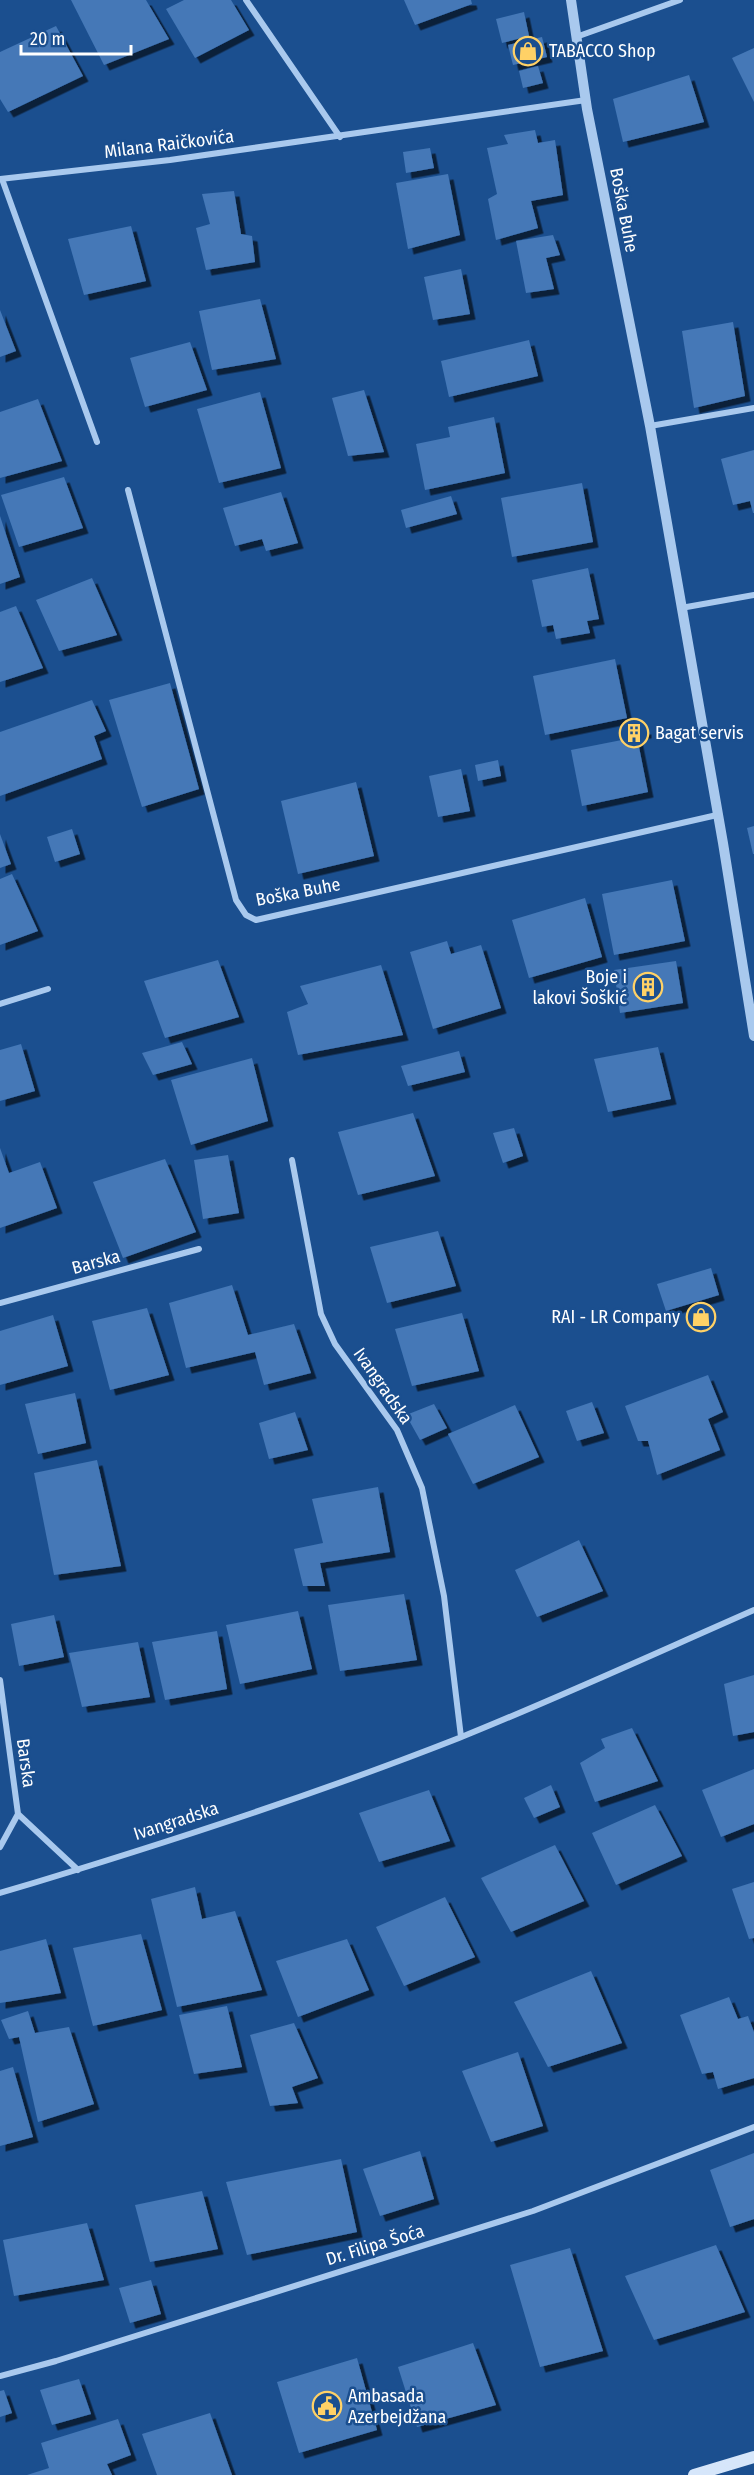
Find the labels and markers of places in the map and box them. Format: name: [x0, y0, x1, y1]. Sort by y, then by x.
shop icon: TABACCO Shop: [512, 35, 544, 67]
place label: TABACCO Shop: [549, 40, 656, 62]
building icon: Bagat servis: [618, 717, 650, 749]
place label: Bagat servis: [655, 722, 744, 744]
place label: Boje i lakovi Šoškić: [532, 966, 627, 1009]
building icon: Boje i lakovi Šoškić: [632, 971, 664, 1003]
shop icon: RAI - LR Company: [685, 1301, 717, 1333]
place label: RAI - LR Company: [551, 1306, 680, 1328]
place label: Ambasada Azerbejdžana: [348, 2385, 446, 2428]
public building icon: Ambasada Azerbejdžana: [311, 2390, 343, 2422]

